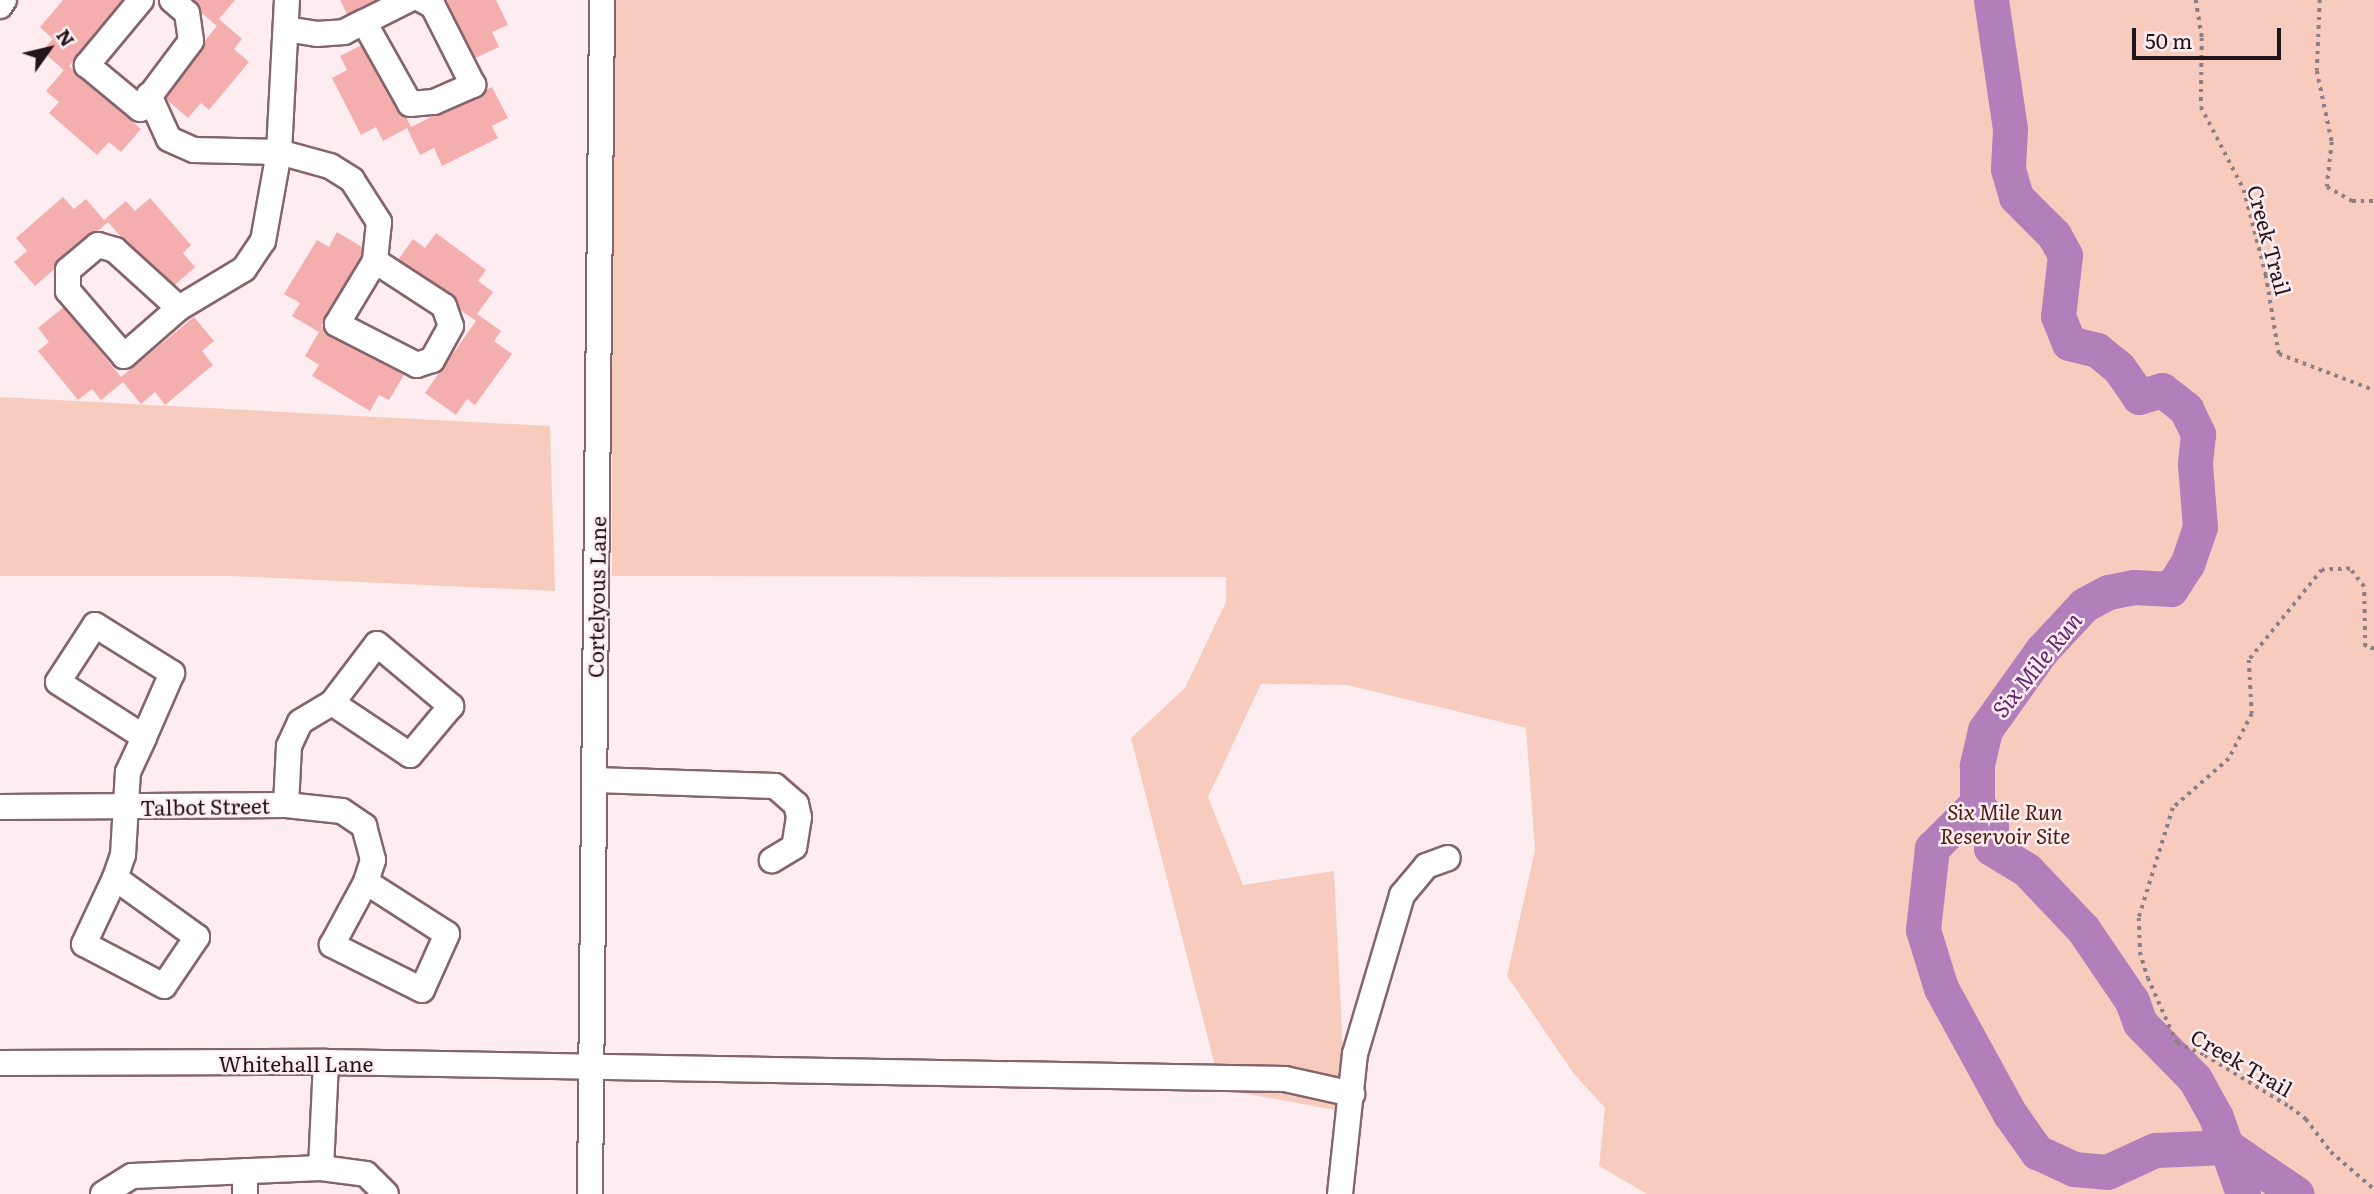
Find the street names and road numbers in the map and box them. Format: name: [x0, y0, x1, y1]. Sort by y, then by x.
street label: Creek Trail: [2243, 182, 2297, 298]
street label: Cortelyous Lane: [582, 516, 610, 678]
street label: Talbot Street: [140, 792, 270, 820]
street label: Creek Trail: [2187, 1023, 2297, 1101]
street label: Whitehall Lane: [219, 1050, 373, 1076]

